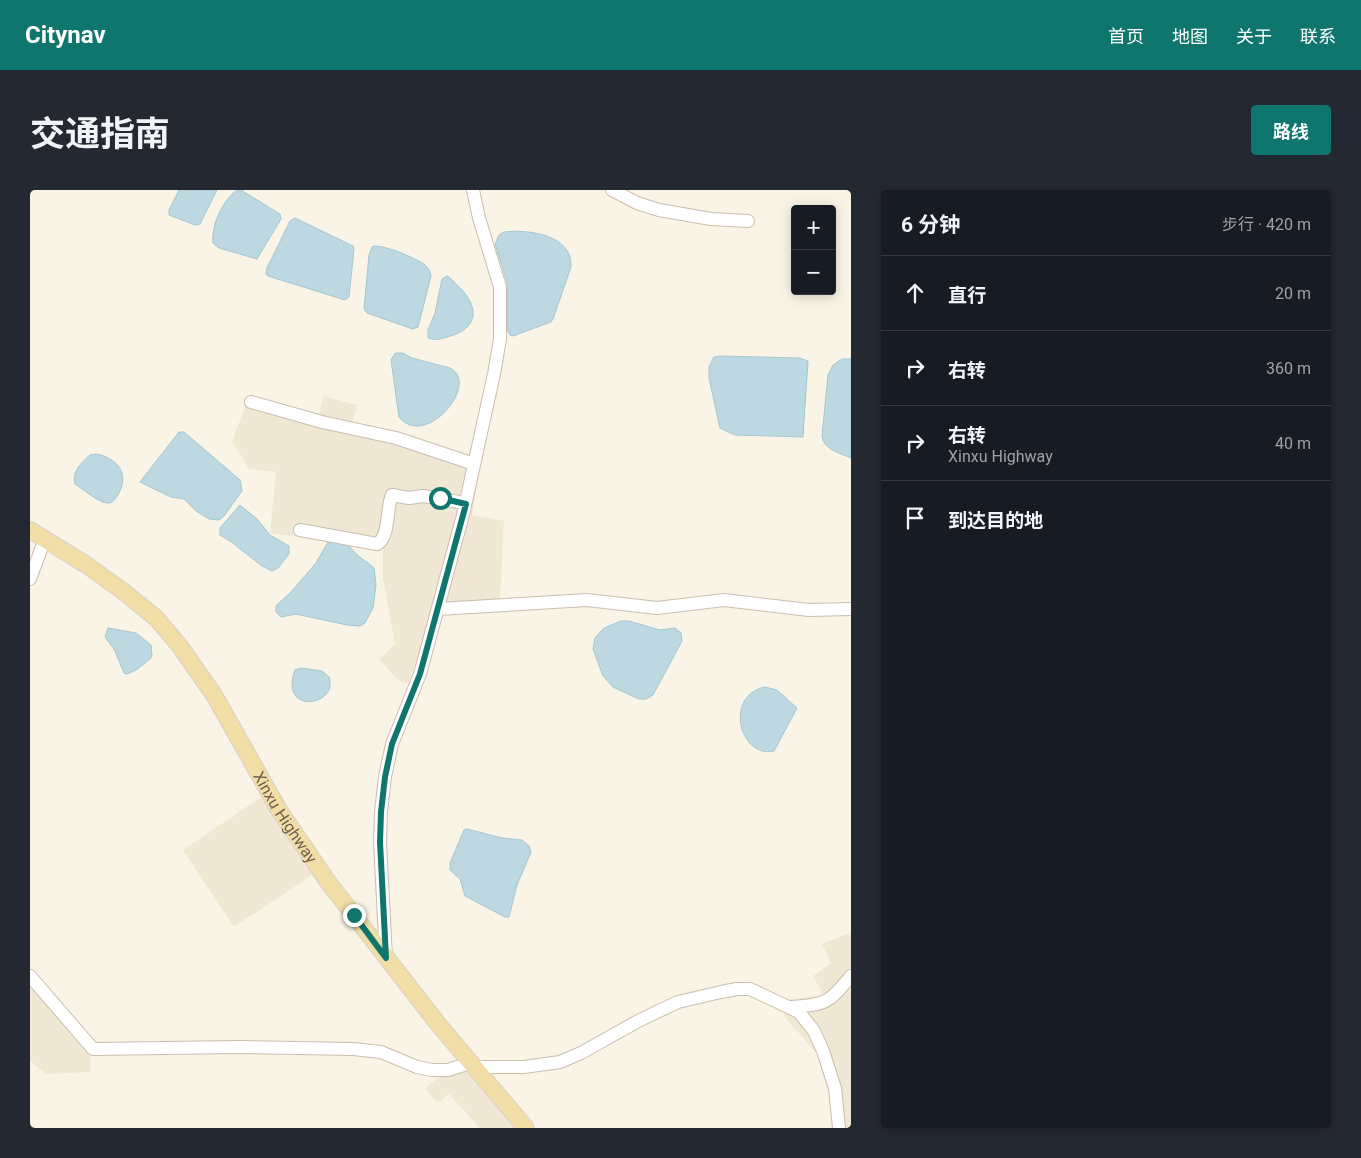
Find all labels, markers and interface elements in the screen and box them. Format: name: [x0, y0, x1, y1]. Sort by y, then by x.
text: Citynav: [25, 21, 106, 49]
text: 首页: [1108, 26, 1144, 47]
text: 地图: [1172, 26, 1208, 47]
text: 关于: [1236, 26, 1272, 47]
text: 联系: [1300, 26, 1336, 47]
button: 路线: [1251, 105, 1331, 155]
text: 交通指南: [30, 114, 170, 155]
map controls: [791, 205, 836, 295]
button: +: [791, 205, 836, 250]
text: 6 分钟: [901, 213, 960, 237]
text: 步行 · 420 m: [1222, 215, 1311, 234]
button: −: [791, 250, 836, 295]
icon: ahead: [901, 279, 929, 307]
text: 直行: [948, 284, 986, 307]
text: 20 m: [1275, 284, 1311, 303]
icon: right: [901, 354, 929, 382]
text: 右转: [948, 359, 986, 382]
text: 360 m: [1266, 359, 1311, 378]
text: 右转: [948, 424, 986, 447]
icon: right: [901, 429, 929, 457]
text: 40 m: [1275, 434, 1311, 453]
text: Xinxu Highway: [948, 447, 1053, 466]
route start: [429, 487, 452, 510]
icon: arrive: [901, 504, 929, 532]
text: 到达目的地: [948, 509, 1043, 532]
street label: Xinxu Highway: [249, 768, 322, 867]
route end: [343, 904, 366, 927]

